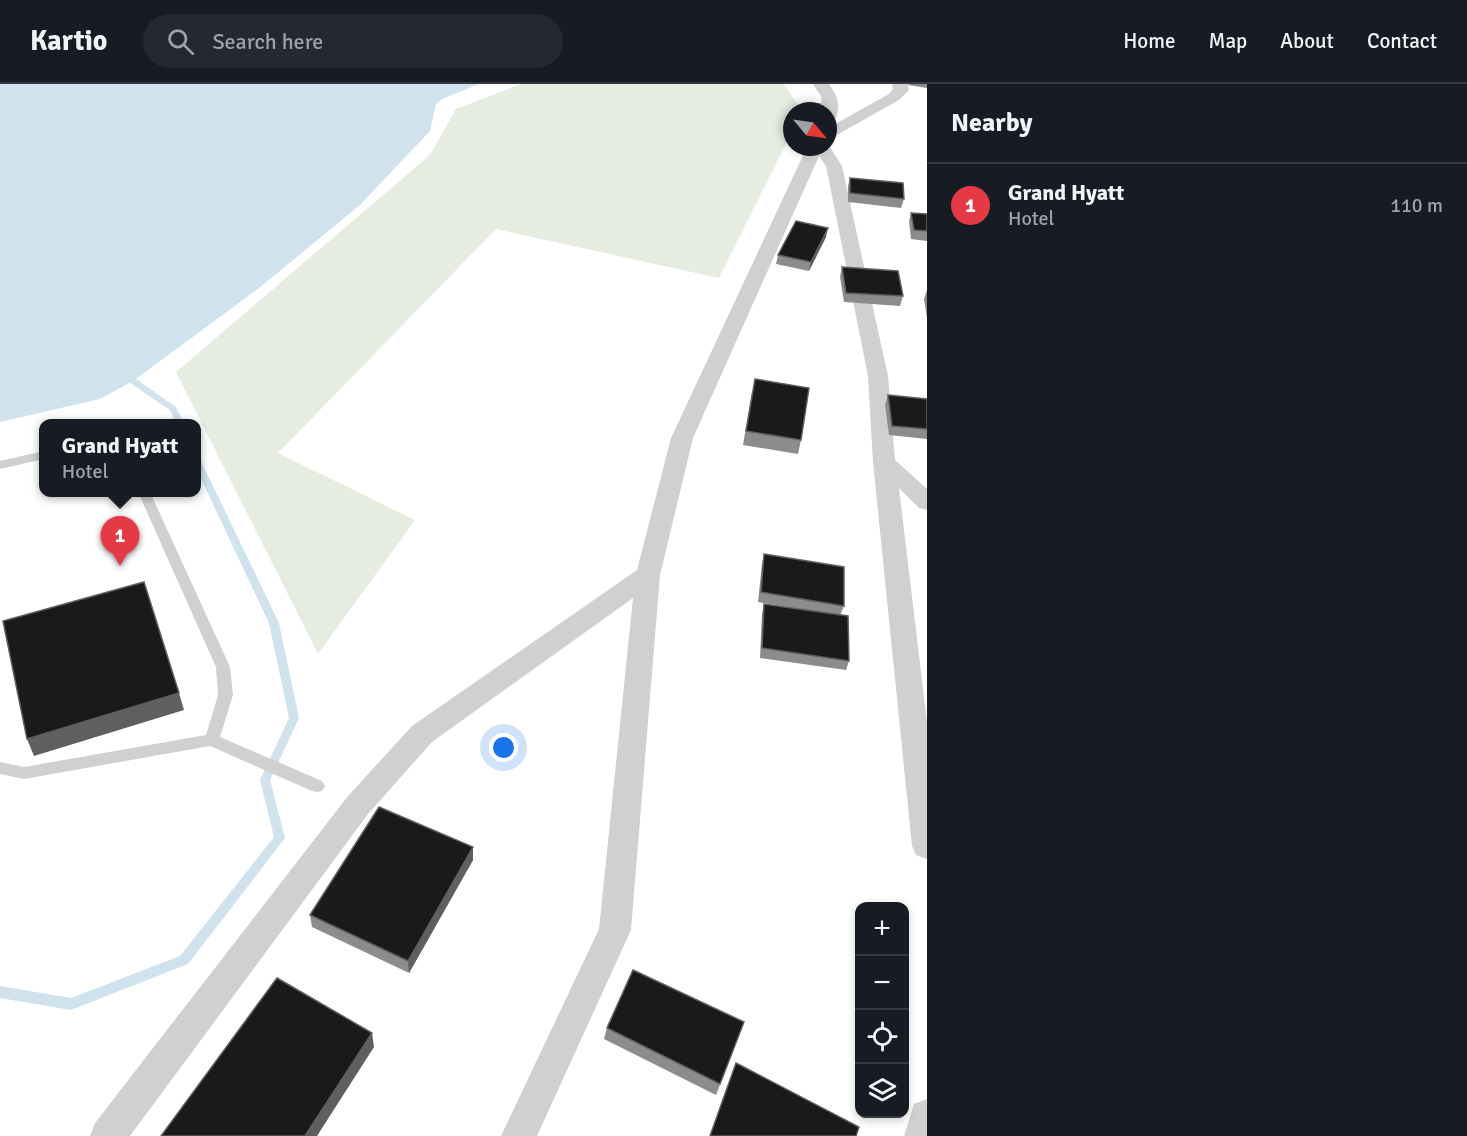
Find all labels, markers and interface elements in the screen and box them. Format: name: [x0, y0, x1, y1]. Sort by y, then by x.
search box: [143, 14, 563, 68]
text: Kartio: [30, 24, 107, 58]
icon: search: [164, 25, 197, 58]
text: Search here: [212, 28, 323, 55]
text: Home: [1123, 28, 1176, 54]
text: Map: [1209, 28, 1247, 54]
text: About: [1280, 28, 1334, 54]
text: Contact: [1367, 28, 1437, 54]
north arrow: [783, 102, 837, 156]
text: Nearby: [951, 107, 1032, 139]
text: Grand Hyatt: [1008, 179, 1124, 206]
text: 1: [965, 193, 976, 218]
text: 110 m: [1390, 193, 1443, 218]
text: Hotel: [1008, 206, 1054, 231]
popup: [39, 419, 201, 497]
text: Grand Hyatt: [62, 432, 178, 459]
text: Hotel: [62, 459, 108, 484]
pin: 1: [100, 516, 140, 566]
your location: [489, 733, 518, 762]
map controls: [855, 902, 909, 1118]
button: +: [855, 902, 909, 956]
button: −: [855, 956, 909, 1010]
button: locate: [855, 1010, 909, 1064]
button: layers: [855, 1064, 909, 1118]

